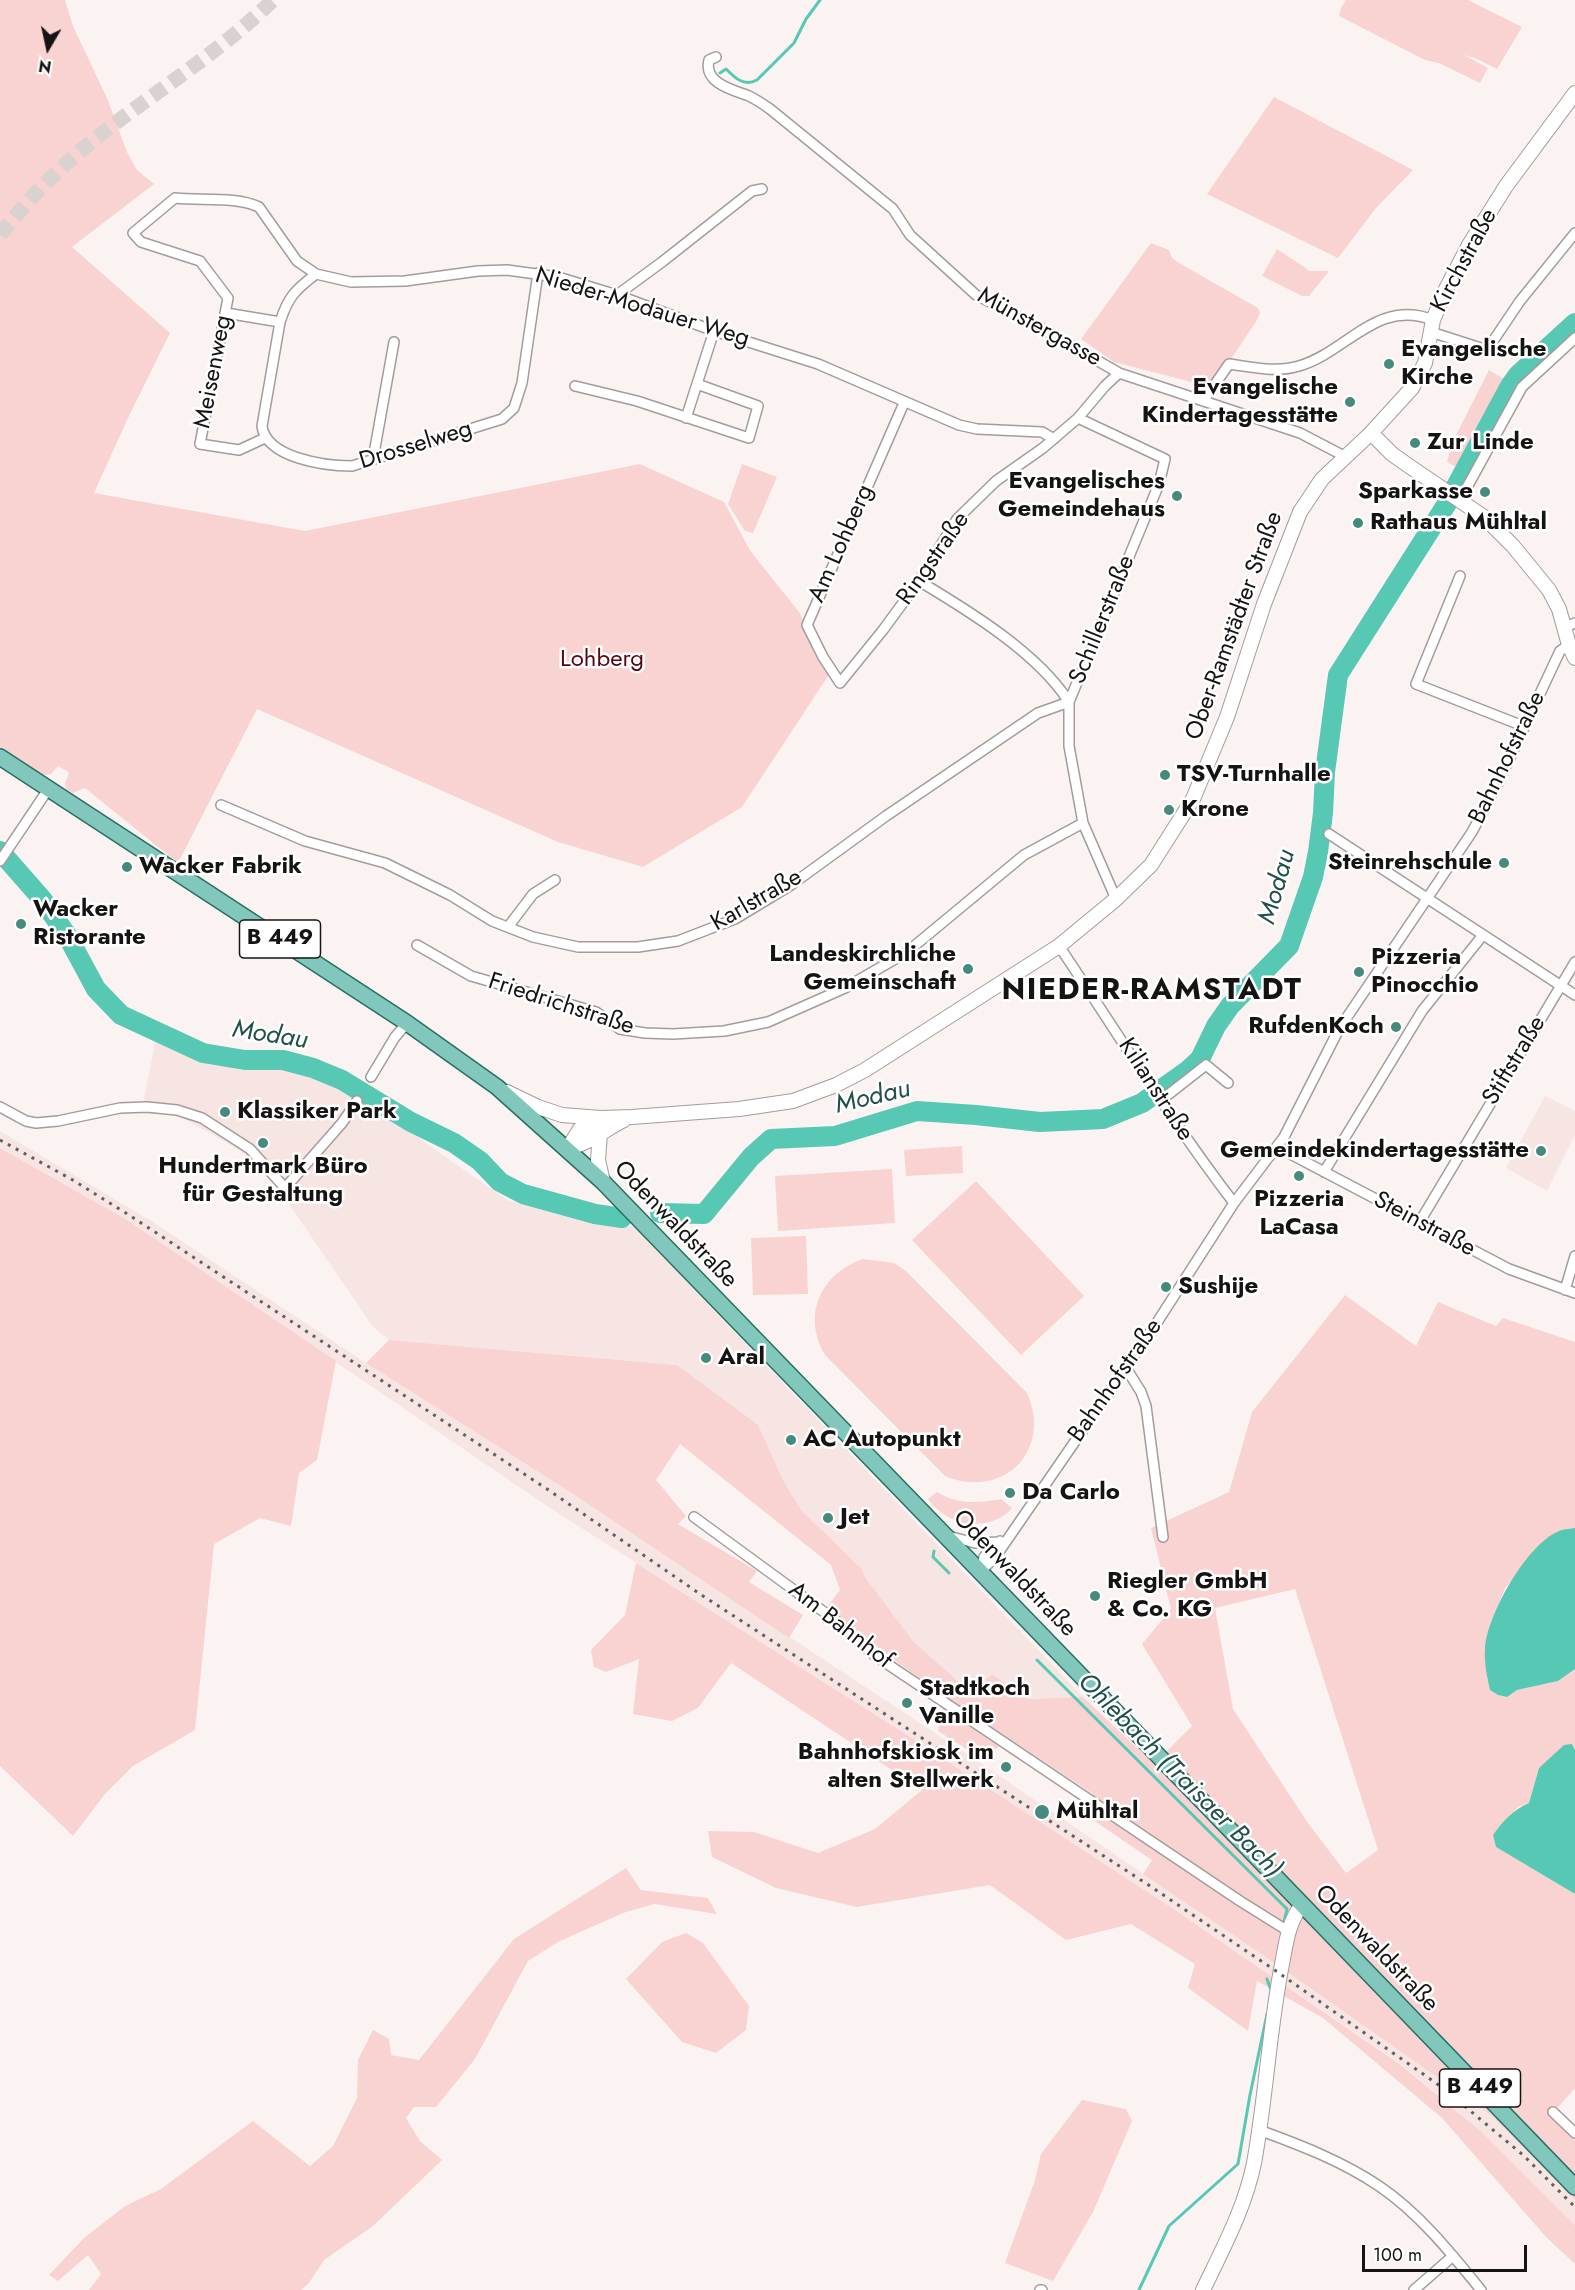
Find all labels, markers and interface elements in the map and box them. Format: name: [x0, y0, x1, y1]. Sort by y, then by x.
north arrow: [18, 18, 78, 78]
text: N: [37, 54, 53, 79]
street label: Kirchstraße: [1426, 204, 1504, 318]
street label: Nieder-Modauer Weg: [531, 262, 753, 354]
street label: Münstergasse: [972, 282, 1106, 374]
street label: Meisenweg: [189, 313, 239, 431]
place label: Evangelische Kirche: [1401, 336, 1547, 392]
marker: Evangelische Kirche: [1382, 357, 1396, 371]
place label: Evangelische Kindertagesstätte: [1142, 374, 1338, 430]
marker: Evangelische Kindertagesstätte: [1343, 395, 1357, 409]
street label: Drosselweg: [356, 415, 476, 477]
place label: Zur Linde: [1427, 429, 1534, 457]
marker: Zur Linde: [1408, 436, 1422, 450]
place label: Evangelisches Gemeindehaus: [998, 468, 1165, 524]
place label: Sparkasse: [1358, 478, 1473, 506]
street label: Am Lohberg: [803, 481, 881, 607]
marker: Sparkasse: [1478, 485, 1492, 499]
marker: Evangelisches Gemeindehaus: [1170, 489, 1184, 503]
street label: Ringstraße: [891, 507, 977, 611]
street label: Ober-Ramstädter Straße: [1180, 508, 1290, 744]
place label: Rathaus Mühltal: [1370, 509, 1547, 537]
marker: Rathaus Mühltal: [1351, 516, 1365, 530]
street label: Schillerstraße: [1064, 551, 1142, 689]
park label: Lohberg: [560, 646, 644, 674]
street label: Bahnhofstraße: [1464, 687, 1552, 829]
place label: TSV-Turnhalle: [1177, 761, 1331, 789]
marker: TSV-Turnhalle: [1158, 768, 1172, 782]
place label: Krone: [1181, 796, 1249, 824]
marker: Krone: [1162, 803, 1176, 817]
water label: Modau: [1253, 846, 1303, 928]
place label: Steinrehschule: [1328, 849, 1492, 877]
place label: Wacker Fabrik: [139, 853, 302, 881]
marker: Steinrehschule: [1497, 856, 1511, 870]
marker: Wacker Fabrik: [120, 860, 134, 874]
street label: Karlstraße: [707, 864, 807, 938]
place label: Wacker Ristorante: [33, 896, 146, 952]
marker: Wacker Ristorante: [14, 917, 28, 931]
road number: B 449: [240, 920, 320, 958]
place label: Landeskirchliche Gemeinschaft: [769, 941, 956, 997]
place label: Pizzeria Pinocchio: [1371, 944, 1479, 1000]
marker: Landeskirchliche Gemeinschaft: [961, 962, 975, 976]
marker: Pizzeria Pinocchio: [1352, 965, 1366, 979]
street label: Friedrichstraße: [484, 968, 638, 1042]
district label: NIEDER-RAMSTADT: [1002, 974, 1302, 1010]
street label: Stiftstraße: [1477, 1011, 1553, 1111]
place label: RufdenKoch: [1248, 1013, 1384, 1041]
water label: Modau: [230, 1015, 310, 1057]
marker: RufdenKoch: [1389, 1020, 1403, 1034]
street label: Kilianstraße: [1111, 1033, 1199, 1147]
water label: Modau: [832, 1074, 914, 1122]
place label: Klassiker Park: [237, 1098, 397, 1126]
marker: Klassiker Park: [218, 1105, 232, 1119]
marker: Hundertmark Büro für Gestaltung: [256, 1136, 270, 1150]
place label: Gemeindekindertagesstätte: [1220, 1137, 1529, 1165]
marker: Gemeindekindertagesstätte: [1534, 1144, 1548, 1158]
place label: Hundertmark Büro für Gestaltung: [158, 1153, 368, 1209]
street label: Odenwaldstraße: [607, 1155, 743, 1295]
marker: Pizzeria LaCasa: [1292, 1169, 1306, 1183]
place label: Pizzeria LaCasa: [1254, 1186, 1344, 1242]
street label: Steinstraße: [1368, 1186, 1480, 1264]
place label: Sushije: [1178, 1273, 1258, 1301]
marker: Sushije: [1159, 1280, 1173, 1294]
street label: Bahnhofstraße: [1063, 1314, 1169, 1448]
place label: Aral: [718, 1344, 765, 1372]
marker: Aral: [699, 1351, 713, 1365]
place label: AC Autopunkt: [803, 1426, 961, 1454]
marker: AC Autopunkt: [784, 1433, 798, 1447]
place label: Da Carlo: [1022, 1479, 1120, 1507]
marker: Da Carlo: [1003, 1486, 1017, 1500]
place label: Jet: [840, 1504, 869, 1532]
street label: Odenwaldstraße: [946, 1504, 1082, 1644]
marker: Jet: [821, 1511, 835, 1525]
place label: Riegler GmbH & Co. KG: [1107, 1568, 1268, 1624]
street label: Am Bahnhof: [782, 1576, 898, 1676]
marker: Riegler GmbH & Co. KG: [1088, 1589, 1102, 1603]
water label: Ohlebach (Traisaer Bach): [1070, 1667, 1288, 1885]
place label: Stadtkoch Vanille: [919, 1675, 1030, 1731]
marker: Stadtkoch Vanille: [900, 1696, 914, 1710]
place label: Bahnhofskiosk im alten Stellwerk: [798, 1739, 994, 1795]
marker: Bahnhofskiosk im alten Stellwerk: [999, 1760, 1013, 1774]
place label: Mühltal: [1056, 1798, 1138, 1826]
marker: Mühltal: [1033, 1803, 1051, 1821]
street label: Odenwaldstraße: [1308, 1879, 1444, 2019]
road number: B 449: [1440, 2069, 1520, 2107]
scale bar: [1365, 2233, 1530, 2271]
text: 100 m: [1373, 2242, 1422, 2268]

